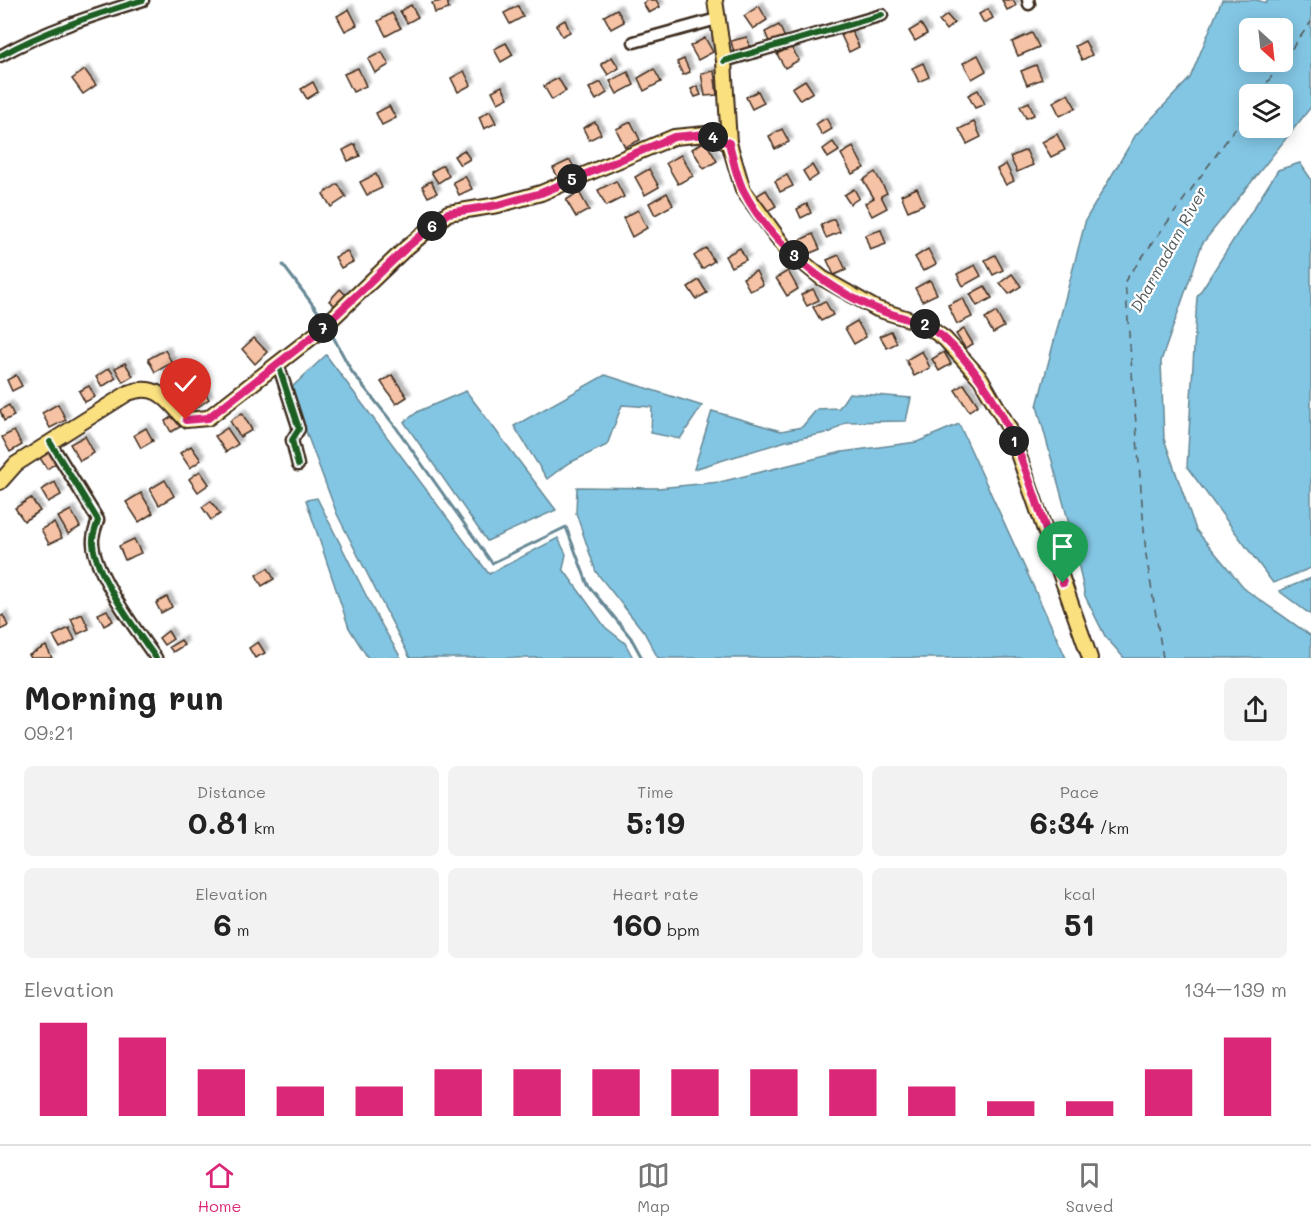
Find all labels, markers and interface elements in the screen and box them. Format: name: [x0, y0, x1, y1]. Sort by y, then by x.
north arrow: [1239, 18, 1293, 72]
map controls: [1239, 18, 1293, 138]
button: layers: [1239, 84, 1293, 138]
pin: 4: [698, 122, 728, 152]
text: 4: [708, 126, 718, 147]
pin: 5: [557, 164, 587, 194]
text: 5: [567, 168, 577, 189]
water label: Dharmadam River: [1125, 183, 1211, 315]
pin: 6: [417, 211, 447, 241]
text: 6: [427, 215, 437, 236]
pin: 3: [779, 240, 809, 270]
text: 3: [789, 244, 799, 265]
pin: 2: [910, 309, 940, 339]
pin: 7: [308, 313, 338, 343]
text: 2: [921, 313, 929, 334]
text: 7: [319, 317, 327, 338]
pin: [160, 358, 211, 420]
icon: check: [169, 367, 202, 400]
pin: 1: [999, 426, 1029, 456]
text: 1: [1010, 430, 1018, 451]
pin: [1037, 521, 1088, 583]
icon: arrive: [1046, 530, 1079, 563]
text: Morning run: [24, 675, 224, 718]
button: share: [1224, 678, 1287, 741]
text: 09:21: [24, 719, 74, 745]
text: Distance: [197, 781, 266, 802]
text: Time: [637, 781, 674, 802]
text: Pace: [1060, 781, 1099, 802]
text: 0.81: [188, 802, 249, 842]
text: 5:19: [626, 802, 685, 842]
text: 6:34: [1030, 802, 1094, 842]
text: km: [249, 817, 275, 838]
text: /km: [1094, 817, 1129, 838]
text: Elevation: [196, 883, 267, 904]
text: Heart rate: [612, 883, 699, 904]
text: kcal: [1064, 883, 1095, 904]
text: 6: [213, 904, 232, 944]
text: 160: [611, 904, 662, 944]
text: 51: [1064, 904, 1095, 944]
text: m: [232, 919, 250, 940]
text: bpm: [662, 919, 700, 940]
text: Elevation: [24, 976, 114, 1002]
text: 134–139 m: [1183, 976, 1287, 1002]
tab: Home: [198, 1159, 241, 1216]
tab: Map: [637, 1159, 670, 1216]
tab: Saved: [1066, 1159, 1113, 1216]

